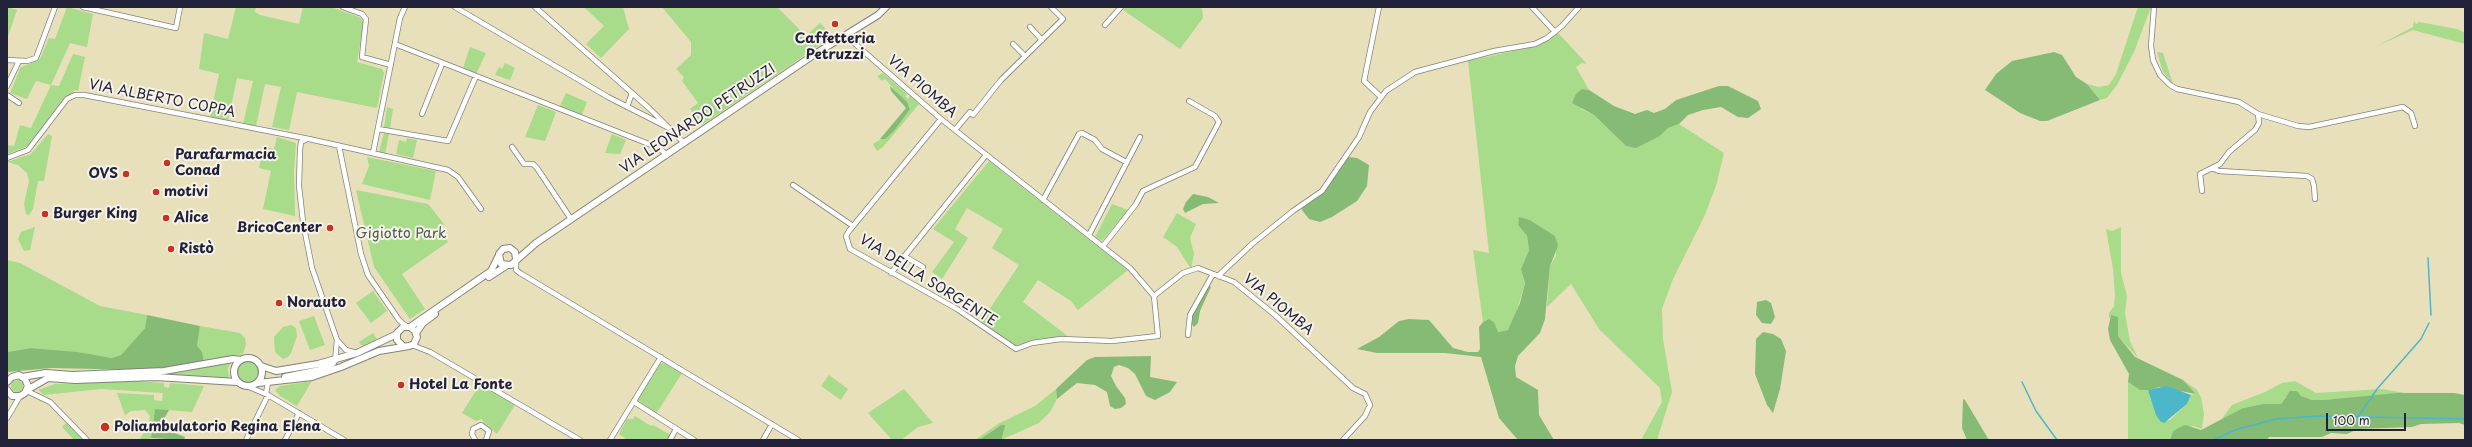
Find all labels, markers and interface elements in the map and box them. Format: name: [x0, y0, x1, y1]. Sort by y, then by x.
marker: Caffetteria Petruzzi: [830, 19, 840, 29]
place label: Caffetteria Petruzzi: [795, 31, 875, 64]
street label: VIA PIOMBA: [884, 52, 960, 122]
street label: VIA LEONARDO PETRUZZI: [617, 61, 779, 177]
street label: VIA ALBERTO COPPA: [87, 77, 237, 121]
place label: Parafarmacia Conad: [175, 147, 277, 180]
marker: Parafarmacia Conad: [162, 158, 172, 168]
place label: OVS: [88, 166, 118, 182]
marker: OVS: [121, 169, 131, 179]
place label: motivi: [164, 184, 208, 200]
marker: motivi: [151, 187, 161, 197]
place label: Burger King: [53, 206, 137, 222]
marker: Burger King: [40, 209, 50, 219]
place label: Alice: [174, 210, 209, 226]
marker: Alice: [161, 213, 171, 223]
place label: BricoCenter: [237, 220, 322, 236]
marker: BricoCenter: [325, 223, 335, 233]
park label: Gigiotto Park: [355, 226, 447, 242]
street label: VIA DELLA SORGENTE: [856, 232, 1000, 330]
place label: Ristò: [179, 241, 214, 257]
marker: Ristò: [166, 244, 176, 254]
street label: VIA PIOMBA: [1240, 271, 1316, 339]
place label: Norauto: [287, 295, 346, 311]
marker: Norauto: [274, 298, 284, 308]
place label: Hotel La Fonte: [409, 377, 512, 393]
marker: Hotel La Fonte: [396, 380, 406, 390]
scale bar: [2328, 405, 2408, 431]
text: 100 m: [2333, 411, 2370, 429]
place label: Poliambulatorio Regina Elena: [114, 419, 321, 435]
marker: Poliambulatorio Regina Elena: [99, 421, 111, 433]

